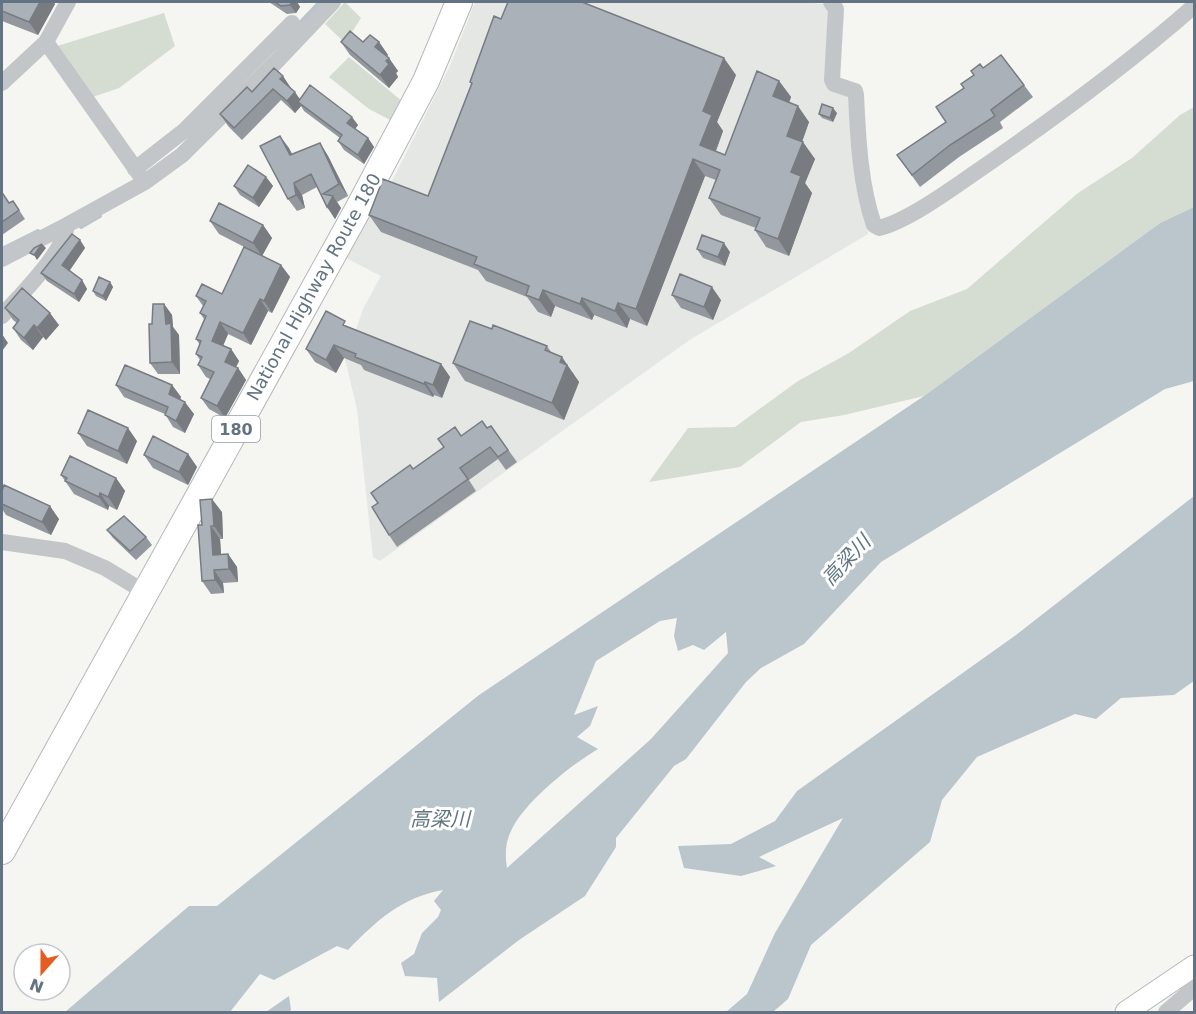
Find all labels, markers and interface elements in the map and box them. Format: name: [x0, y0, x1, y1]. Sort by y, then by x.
street label: National Highway Route 180: [242, 169, 385, 404]
road number: 180: [212, 416, 260, 442]
water label: 高梁川: [817, 528, 877, 590]
water label: 高梁川: [410, 807, 472, 831]
north arrow: [12, 942, 72, 1002]
text: N: [27, 974, 46, 997]

